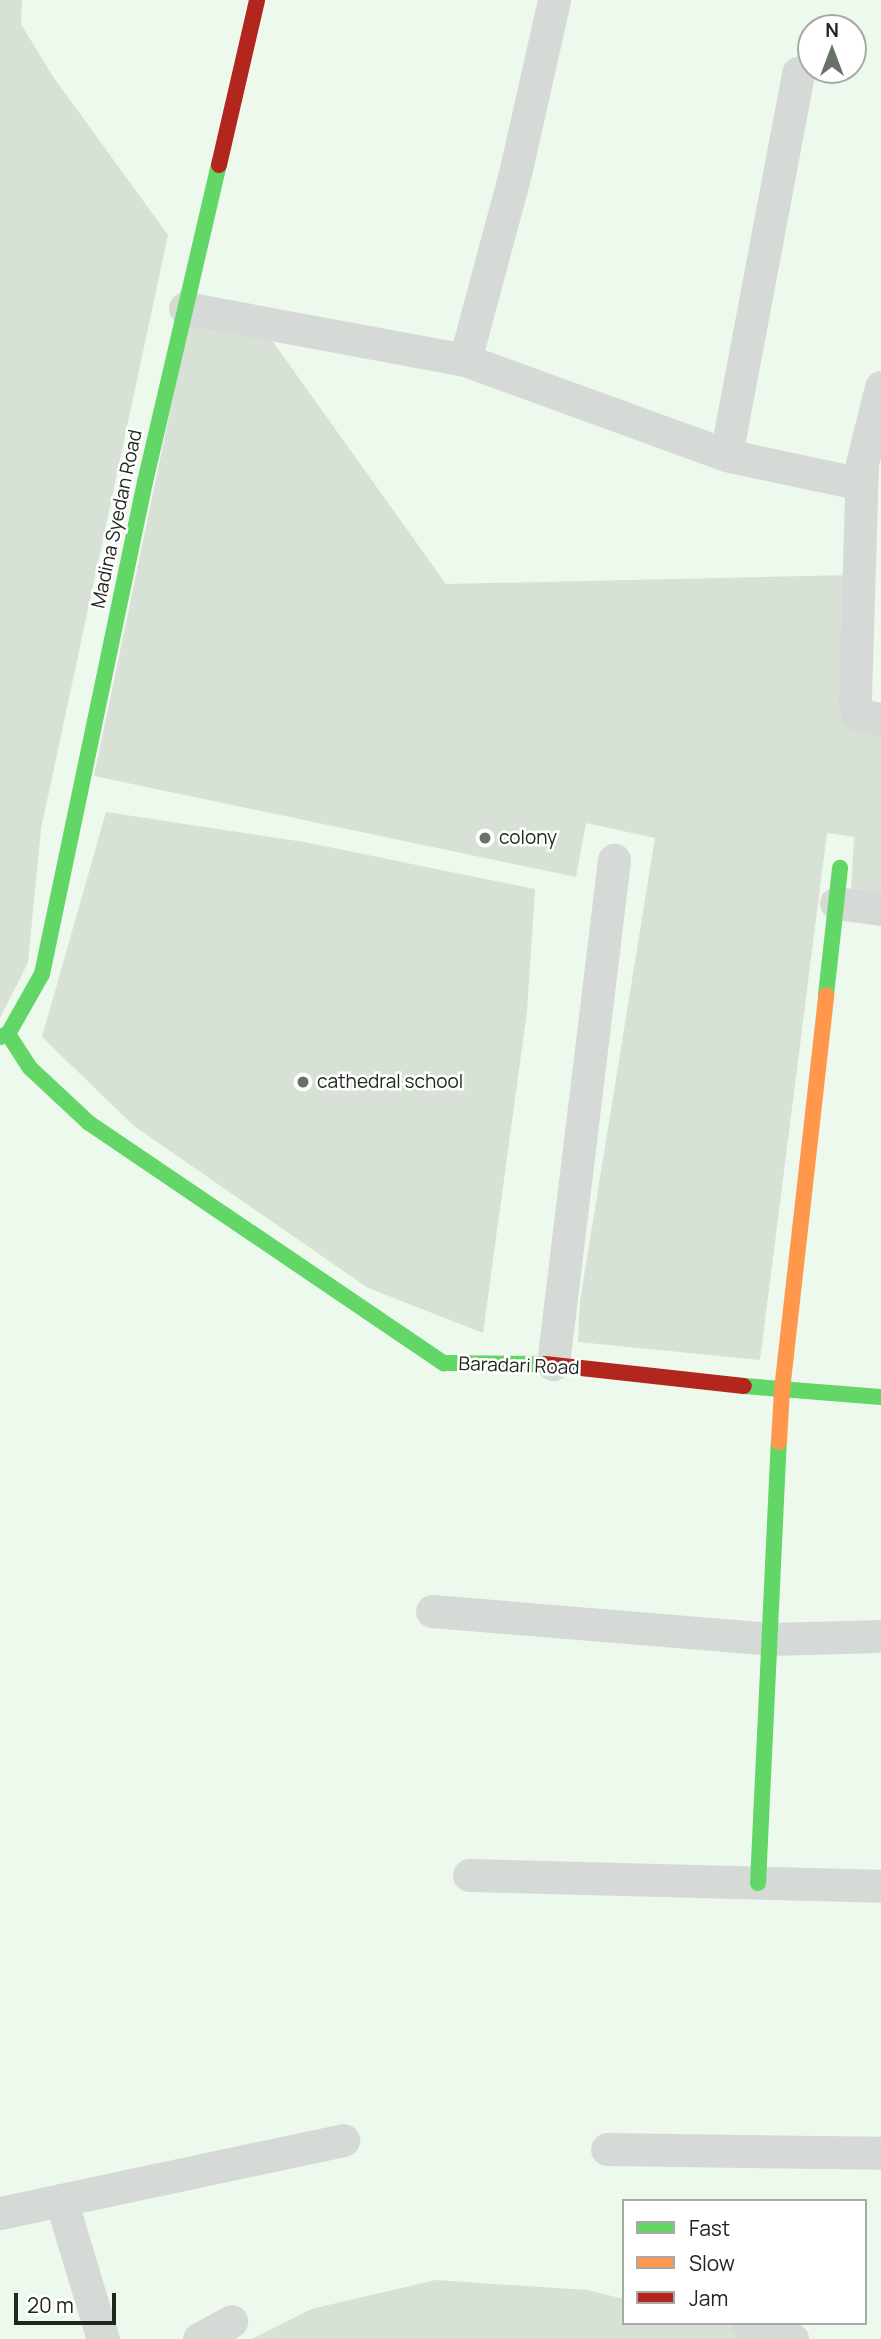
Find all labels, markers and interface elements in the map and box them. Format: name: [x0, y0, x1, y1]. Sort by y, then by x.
north arrow: [797, 14, 867, 84]
text: N: [825, 17, 839, 43]
street label: Madina Syedan Road: [87, 428, 147, 610]
place label: colony: [499, 827, 557, 849]
marker: colony: [477, 830, 493, 846]
place label: cathedral school: [317, 1071, 463, 1093]
marker: cathedral school: [295, 1074, 311, 1090]
street label: Baradari Road: [458, 1352, 580, 1380]
legend: [622, 2199, 867, 2325]
text: Fast: [689, 2214, 730, 2242]
text: Slow: [689, 2249, 735, 2277]
scale bar: [18, 2280, 119, 2324]
text: Jam: [689, 2284, 728, 2312]
text: 20 m: [27, 2291, 74, 2319]

